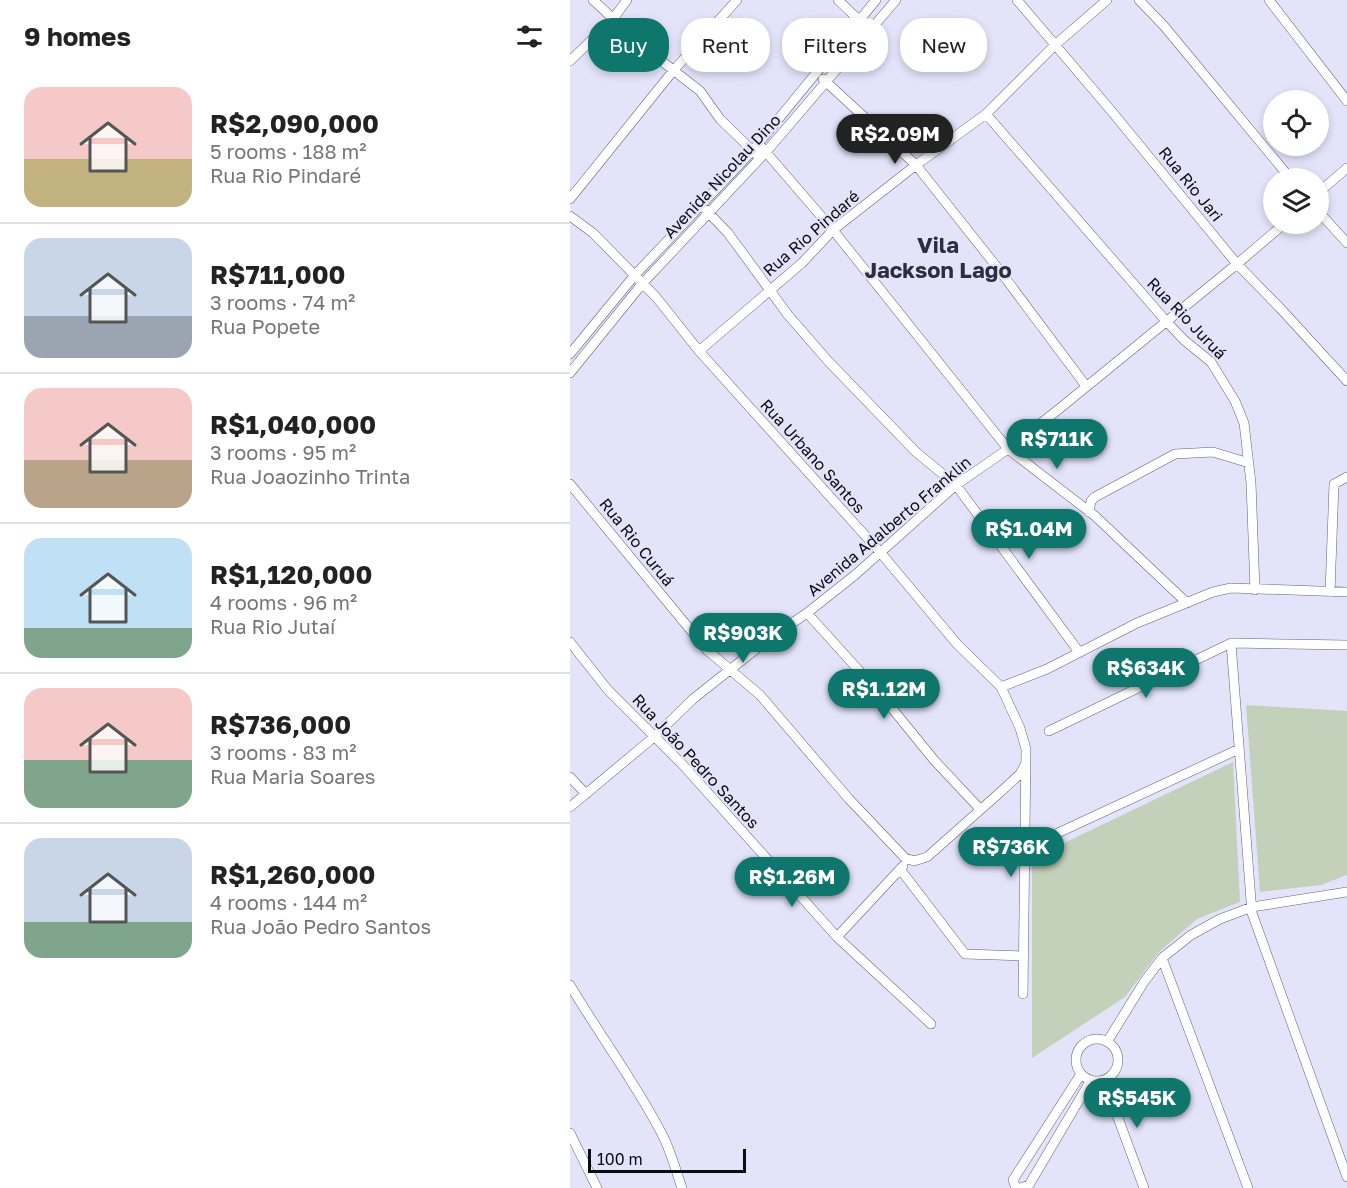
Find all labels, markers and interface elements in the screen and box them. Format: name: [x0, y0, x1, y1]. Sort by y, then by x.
chip: Buy: [588, 18, 669, 72]
chip: Rent: [681, 18, 770, 72]
chip: Filters: [782, 18, 888, 72]
chip: New: [900, 18, 987, 72]
icon: filters: [513, 20, 546, 53]
text: 9 homes: [24, 21, 131, 52]
map controls: [1263, 90, 1329, 234]
button: locate: [1263, 90, 1329, 156]
text: R$2,090,000: [210, 108, 379, 139]
street label: Avenida Nicolau Dino: [659, 110, 785, 242]
icon: home: [72, 111, 144, 183]
pin: R$2.09M: [840, 114, 950, 165]
text: R$2.09M: [850, 121, 940, 145]
text: 5 rooms · 188 m²: [210, 139, 367, 163]
street label: Rua Rio Jari: [1155, 143, 1227, 225]
text: Rua Rio Pindaré: [210, 163, 361, 187]
button: layers: [1263, 168, 1329, 234]
street label: Rua Rio Pindaré: [759, 186, 863, 280]
district label: Vila Jackson Lago: [864, 231, 1012, 283]
text: R$711,000: [210, 259, 345, 290]
icon: home: [72, 262, 144, 334]
street label: Rua Rio Juruá: [1143, 273, 1231, 363]
text: 3 rooms · 74 m²: [210, 290, 355, 314]
text: Rua Popete: [210, 314, 320, 338]
street label: Rua Urbano Santos: [756, 395, 870, 517]
text: R$1,040,000: [210, 409, 376, 440]
icon: home: [72, 412, 144, 484]
pin: R$711K: [1008, 419, 1106, 470]
text: R$711K: [1020, 426, 1094, 450]
text: 3 rooms · 95 m²: [210, 440, 356, 464]
street label: Avenida Adalberto Franklin: [803, 452, 975, 600]
text: Rua Joaozinho Trinta: [210, 464, 410, 488]
street label: Rua Rio Curuá: [595, 494, 679, 590]
pin: R$1.04M: [974, 509, 1084, 560]
text: R$1.04M: [985, 516, 1073, 540]
text: R$1,120,000: [210, 559, 372, 590]
icon: home: [72, 562, 144, 634]
text: 4 rooms · 96 m²: [210, 590, 357, 614]
pin: R$903K: [694, 613, 792, 664]
text: Rua Rio Jutaí: [210, 614, 335, 638]
text: R$903K: [703, 620, 783, 644]
pin: R$634K: [1097, 648, 1195, 699]
text: R$634K: [1106, 655, 1186, 679]
pin: R$1.12M: [829, 669, 939, 720]
text: R$1.12M: [842, 676, 926, 700]
street label: Rua João Pedro Santos: [628, 689, 764, 833]
text: R$736,000: [210, 709, 351, 740]
icon: home: [72, 712, 144, 784]
text: 3 rooms · 83 m²: [210, 740, 356, 764]
text: Rua Maria Soares: [210, 764, 375, 788]
pin: R$736K: [962, 827, 1060, 878]
text: R$736K: [972, 834, 1050, 858]
pin: R$1.26M: [737, 857, 847, 908]
text: R$1,260,000: [210, 859, 376, 890]
icon: home: [72, 862, 144, 934]
text: R$1.26M: [749, 864, 835, 888]
text: 4 rooms · 144 m²: [210, 890, 367, 914]
text: Rua João Pedro Santos: [210, 914, 431, 938]
pin: R$545K: [1088, 1078, 1186, 1129]
text: R$545K: [1098, 1085, 1176, 1109]
scale bar: [588, 1146, 746, 1174]
text: 100 m: [597, 1149, 643, 1169]

